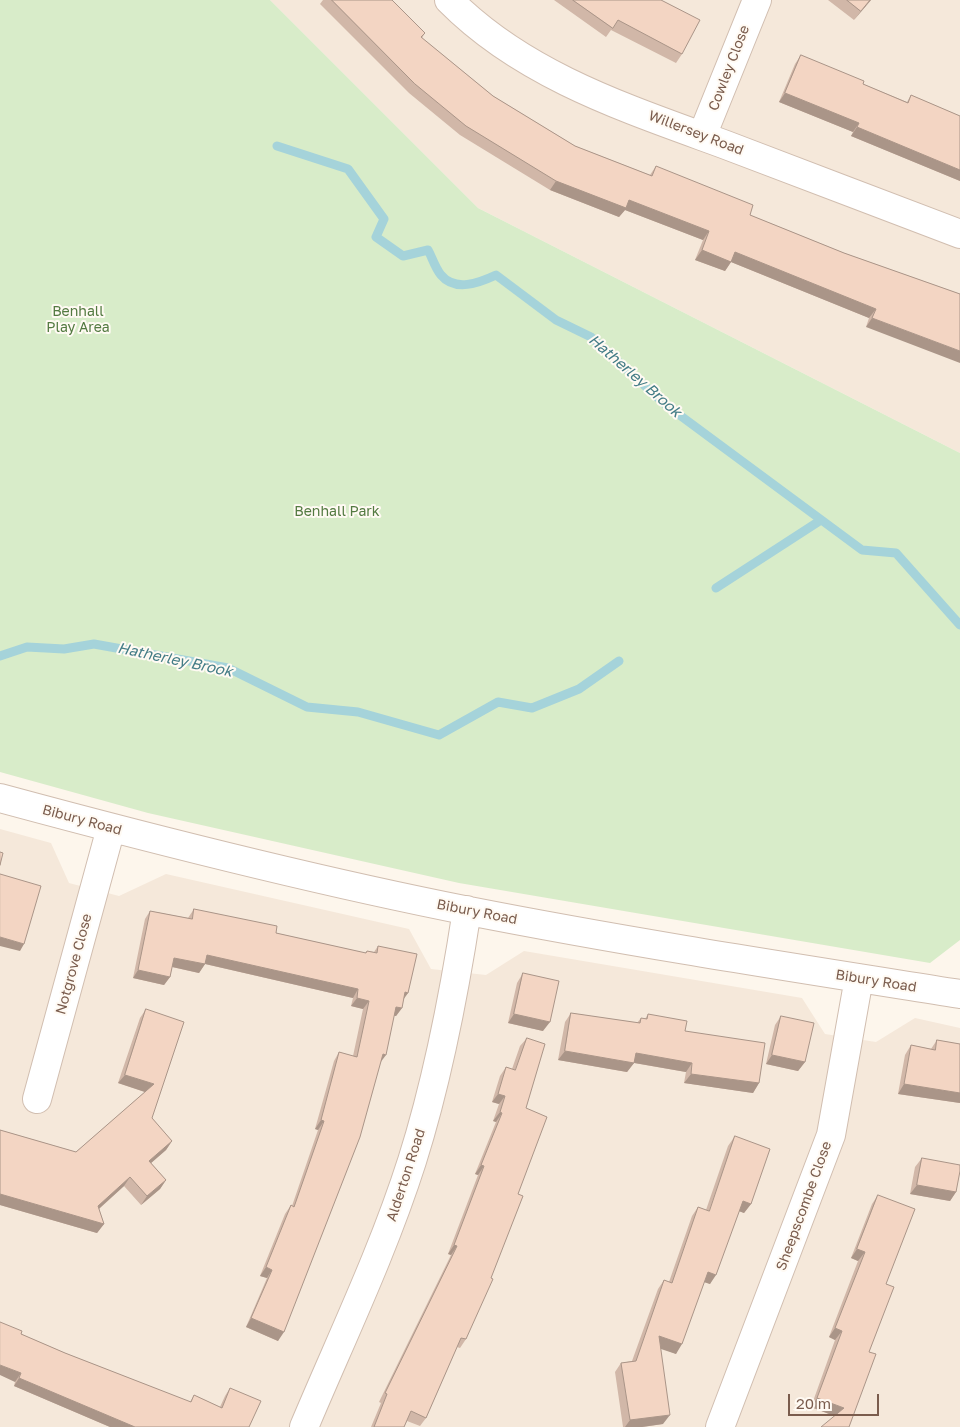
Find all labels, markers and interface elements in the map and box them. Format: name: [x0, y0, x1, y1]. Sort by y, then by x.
street label: Cowley Close: [705, 23, 753, 113]
street label: Willersey Road: [646, 107, 746, 159]
park label: Benhall Play Area: [46, 304, 110, 336]
water label: Hatherley Brook: [585, 331, 685, 421]
park label: Benhall Park: [294, 504, 380, 520]
water label: Hatherley Brook: [116, 639, 234, 681]
street label: Bibury Road: [40, 801, 124, 839]
street label: Bibury Road: [435, 896, 519, 928]
street label: Notgrove Close: [52, 912, 96, 1016]
street label: Bibury Road: [834, 966, 918, 996]
street label: Alderton Road: [383, 1127, 429, 1223]
street label: Sheepscombe Close: [773, 1139, 835, 1273]
scale bar: [790, 1384, 881, 1416]
text: 20 m: [796, 1394, 831, 1412]

